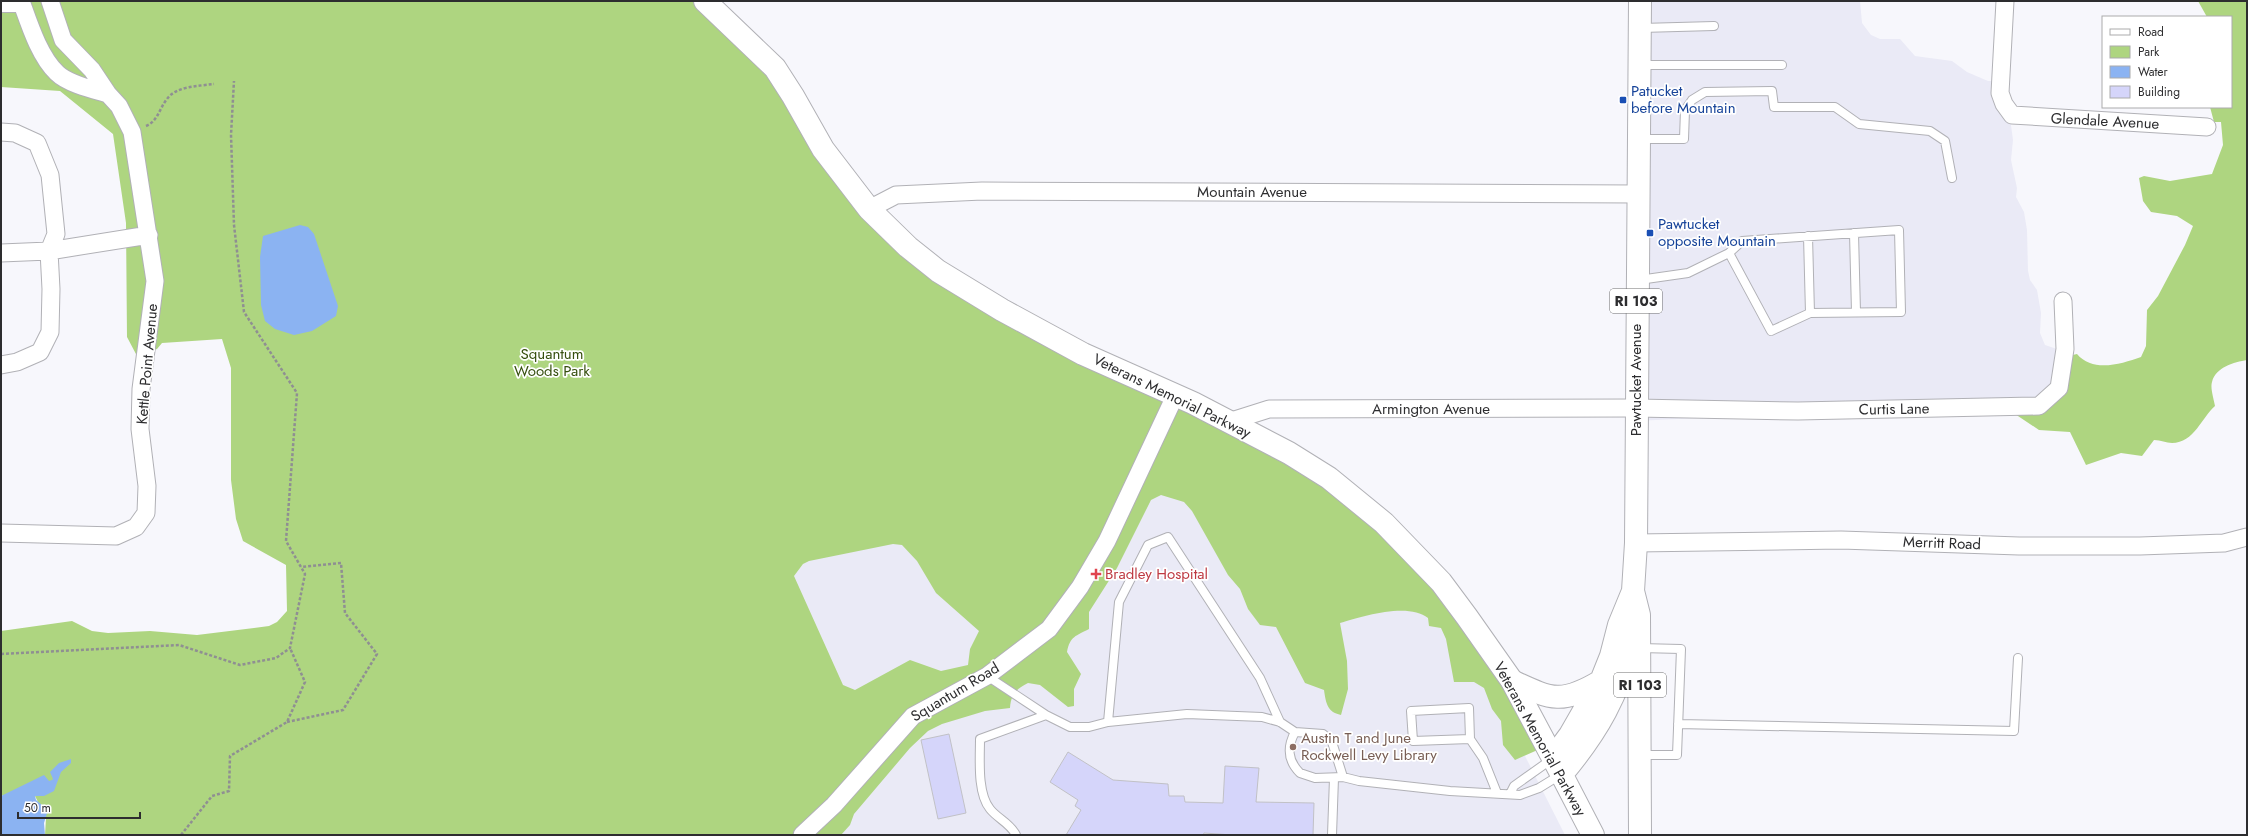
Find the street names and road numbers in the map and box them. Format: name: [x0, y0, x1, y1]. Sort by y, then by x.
street label: Glendale Avenue: [2050, 107, 2160, 135]
street label: Mountain Avenue: [1197, 181, 1307, 203]
road number: RI 103: [1610, 289, 1662, 313]
street label: Kettle Point Avenue: [131, 302, 163, 425]
street label: Pawtucket Avenue: [1625, 323, 1647, 436]
street label: Veterans Memorial Parkway: [1089, 348, 1255, 444]
street label: Curtis Lane: [1858, 397, 1930, 421]
street label: Armington Avenue: [1372, 398, 1490, 420]
street label: Merritt Road: [1903, 531, 1981, 555]
street label: Squantum Road: [907, 657, 1003, 727]
street label: Veterans Memorial Parkway: [1488, 658, 1592, 821]
road number: RI 103: [1614, 673, 1666, 697]

